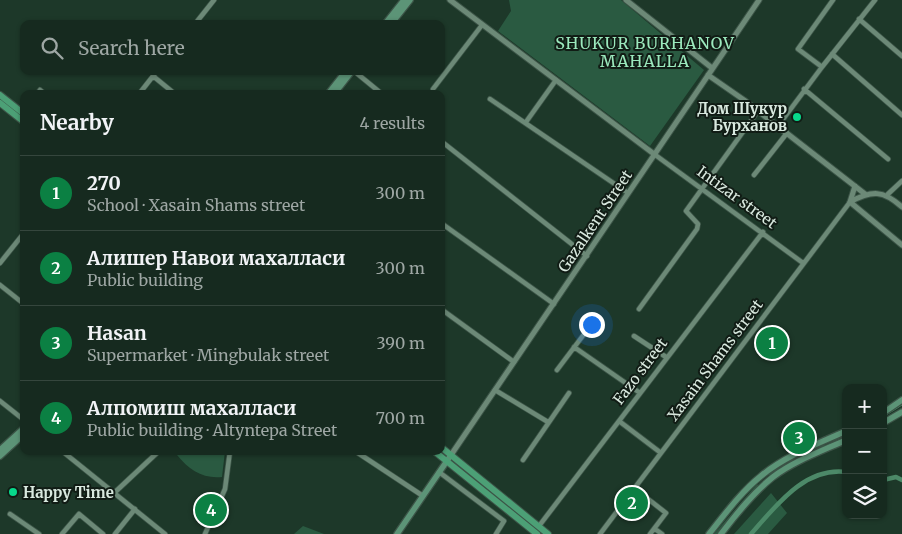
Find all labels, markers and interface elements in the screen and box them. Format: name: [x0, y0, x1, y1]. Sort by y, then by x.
search box: [20, 20, 445, 75]
district label: SHUKUR BURHANOV MAHALLA: [555, 33, 735, 71]
icon: search: [38, 34, 66, 62]
text: Search here: [78, 36, 185, 60]
place label: Дом Шукур Бурханов: [697, 99, 787, 135]
text: Nearby: [40, 109, 114, 136]
marker: Дом Шукур Бурханов: [791, 111, 803, 123]
text: 4 results: [359, 113, 425, 133]
street label: Intizar street: [693, 162, 781, 232]
street label: Gazalkent Street: [554, 166, 636, 276]
text: 270: [87, 171, 121, 195]
text: 1: [52, 183, 60, 203]
text: 300 m: [376, 183, 425, 203]
text: School · Xasain Shams street: [87, 195, 305, 215]
text: Алишер Навои махалласи: [87, 246, 345, 270]
text: 2: [51, 258, 61, 278]
text: 300 m: [376, 258, 425, 278]
text: Public building: [87, 270, 203, 290]
street label: Xasain Shams street: [663, 296, 767, 424]
your location: [579, 312, 605, 338]
text: Hasan: [87, 321, 147, 345]
pin: 1: [756, 324, 788, 362]
text: 3: [51, 333, 61, 353]
text: 390 m: [377, 333, 425, 353]
street label: Fazo street: [609, 334, 671, 408]
text: Supermarket · Mingbulak street: [87, 345, 329, 365]
map controls: [842, 384, 887, 519]
button: +: [842, 384, 887, 429]
text: Алпомиш махалласи: [87, 396, 296, 420]
text: 4: [51, 408, 61, 428]
text: 700 m: [376, 408, 425, 428]
pin: 3: [783, 419, 815, 457]
text: Public building · Altyntepa Street: [87, 420, 337, 440]
button: −: [842, 429, 887, 474]
button: layers: [842, 474, 887, 519]
place label: Happy Time: [23, 483, 114, 502]
pin: 2: [616, 484, 648, 522]
marker: Happy Time: [7, 486, 19, 498]
pin: 4: [195, 491, 227, 529]

